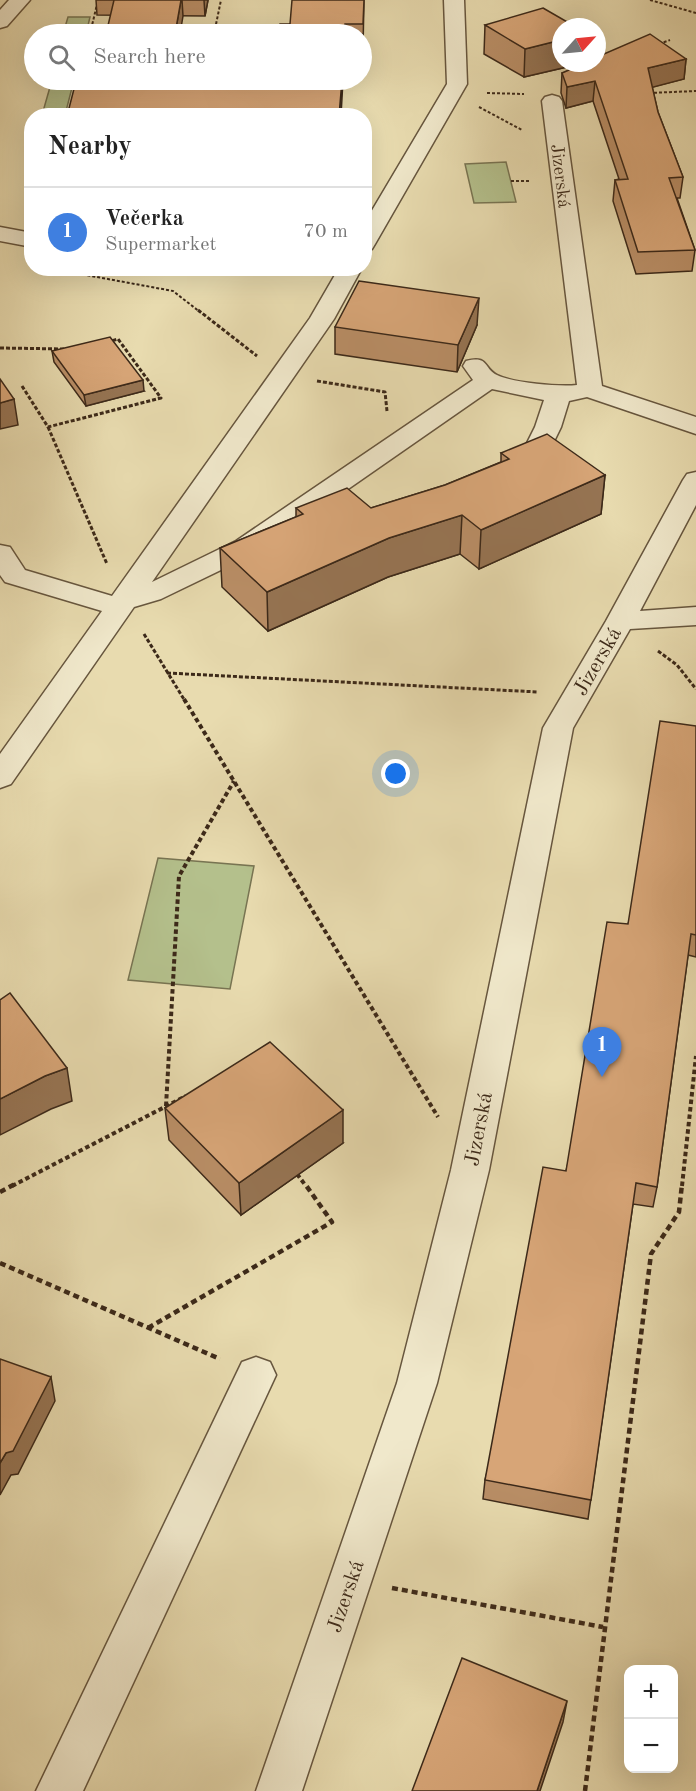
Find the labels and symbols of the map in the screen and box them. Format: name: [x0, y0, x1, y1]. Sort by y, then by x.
north arrow: [552, 18, 606, 72]
street label: Jizerská: [547, 143, 573, 209]
street label: Jizerská: [570, 624, 626, 699]
your location: [381, 759, 410, 788]
pin: 1: [582, 1028, 622, 1077]
street label: Jizerská: [462, 1091, 497, 1168]
street label: Jizerská: [324, 1558, 369, 1635]

